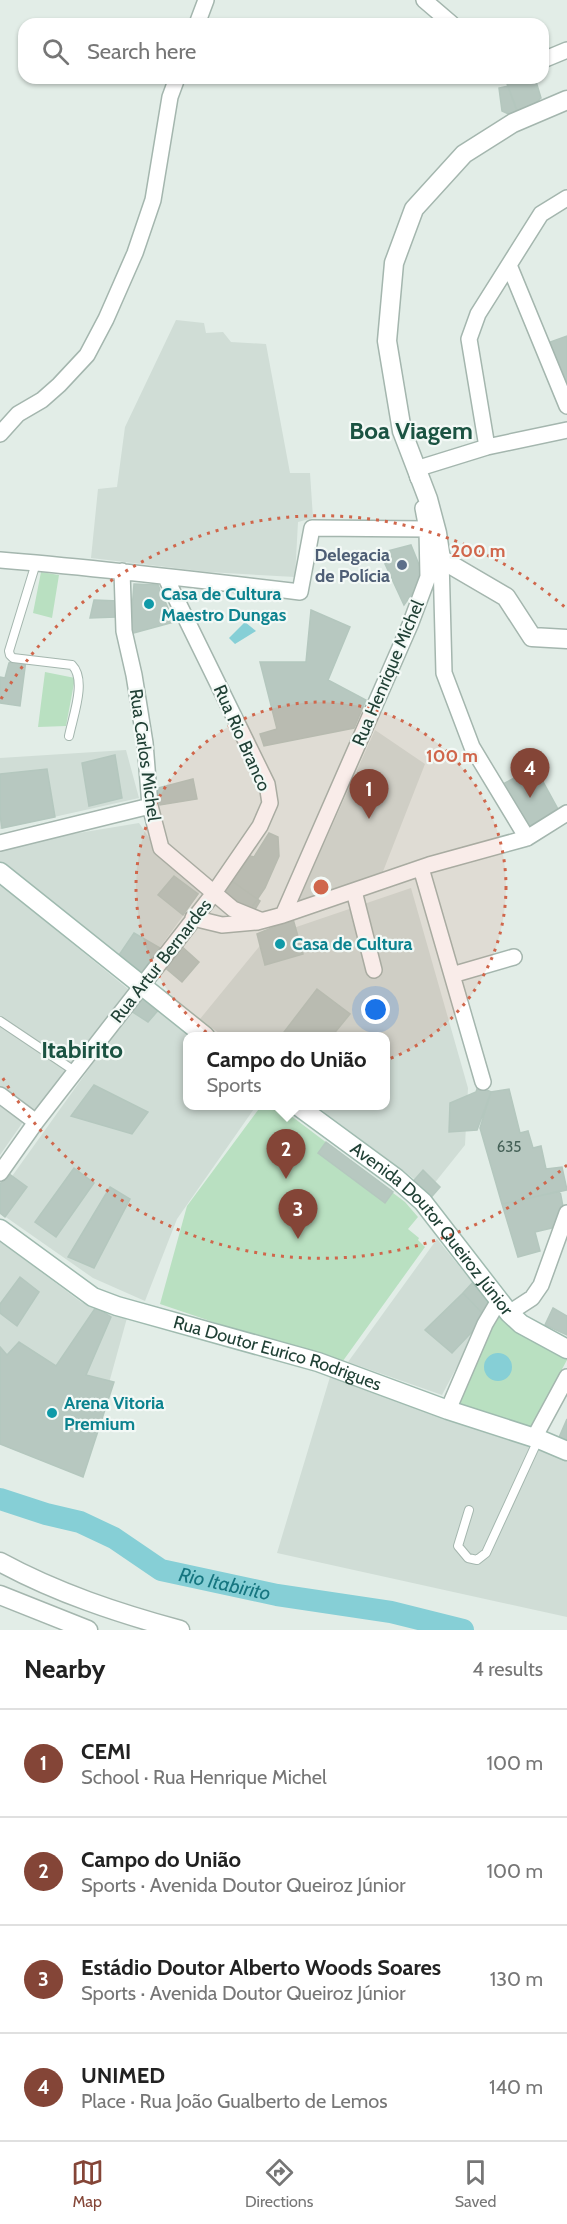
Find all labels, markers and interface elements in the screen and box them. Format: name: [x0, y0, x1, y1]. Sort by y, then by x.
search box: [18, 18, 549, 84]
icon: search: [39, 35, 72, 68]
text: Search here: [87, 38, 196, 65]
district label: Boa Viagem: [349, 416, 473, 445]
text: 200 m: [451, 540, 505, 562]
place label: Delegacia de Polícia: [315, 544, 390, 587]
marker: Delegacia de Polícia: [395, 558, 409, 572]
place label: Casa de Cultura Maestro Dungas: [161, 583, 287, 626]
street label: Rua Henrique Michel: [347, 596, 429, 749]
marker: Casa de Cultura Maestro Dungas: [142, 597, 156, 611]
street label: Rua Rio Branco: [209, 681, 275, 795]
street label: Rua Carlos Michel: [125, 687, 165, 823]
text: 100 m: [426, 745, 478, 767]
pin: 4: [510, 748, 550, 798]
pin: 1: [350, 770, 388, 819]
centre of rings: [311, 877, 331, 897]
street label: Rua Artur Bernardes: [106, 895, 216, 1027]
place label: Casa de Cultura: [292, 933, 412, 955]
marker: Casa de Cultura: [273, 937, 287, 951]
your location: [361, 995, 390, 1024]
popup: [183, 1032, 390, 1110]
district label: Itabirito: [41, 1035, 123, 1064]
text: Campo do União: [207, 1046, 366, 1073]
text: Sports: [207, 1073, 262, 1097]
pin: 2: [266, 1130, 306, 1179]
street label: Avenida Doutor Queiroz Júnior: [346, 1137, 518, 1320]
house number: 635: [497, 1138, 521, 1156]
pin: 3: [278, 1190, 318, 1239]
street label: Rua Doutor Eurico Rodrigues: [171, 1311, 384, 1395]
place label: Arena Vitoria Premium: [64, 1392, 164, 1435]
marker: Arena Vitoria Premium: [45, 1406, 59, 1420]
water label: Rio Itabirito: [177, 1562, 273, 1605]
text: Nearby: [24, 1653, 105, 1685]
text: 4 results: [472, 1657, 543, 1681]
text: CEMI: [81, 1738, 131, 1765]
text: 1: [40, 1751, 47, 1775]
text: 100 m: [487, 1751, 543, 1775]
text: School · Rua Henrique Michel: [81, 1765, 327, 1789]
text: Campo do União: [81, 1846, 241, 1873]
text: 2: [38, 1859, 49, 1883]
text: 100 m: [487, 1859, 543, 1883]
text: Sports · Avenida Doutor Queiroz Júnior: [81, 1873, 405, 1897]
text: Estádio Doutor Alberto Woods Soares: [81, 1954, 441, 1981]
text: 3: [38, 1967, 49, 1991]
text: 130 m: [490, 1967, 543, 1991]
text: Sports · Avenida Doutor Queiroz Júnior: [81, 1981, 405, 2005]
text: UNIMED: [81, 2062, 165, 2089]
text: 4: [37, 2075, 50, 2099]
text: 140 m: [489, 2075, 543, 2099]
text: Place · Rua João Gualberto de Lemos: [81, 2089, 388, 2113]
tab: Map: [71, 2156, 104, 2211]
tab: Directions: [245, 2156, 313, 2211]
tab: Saved: [455, 2156, 496, 2211]

